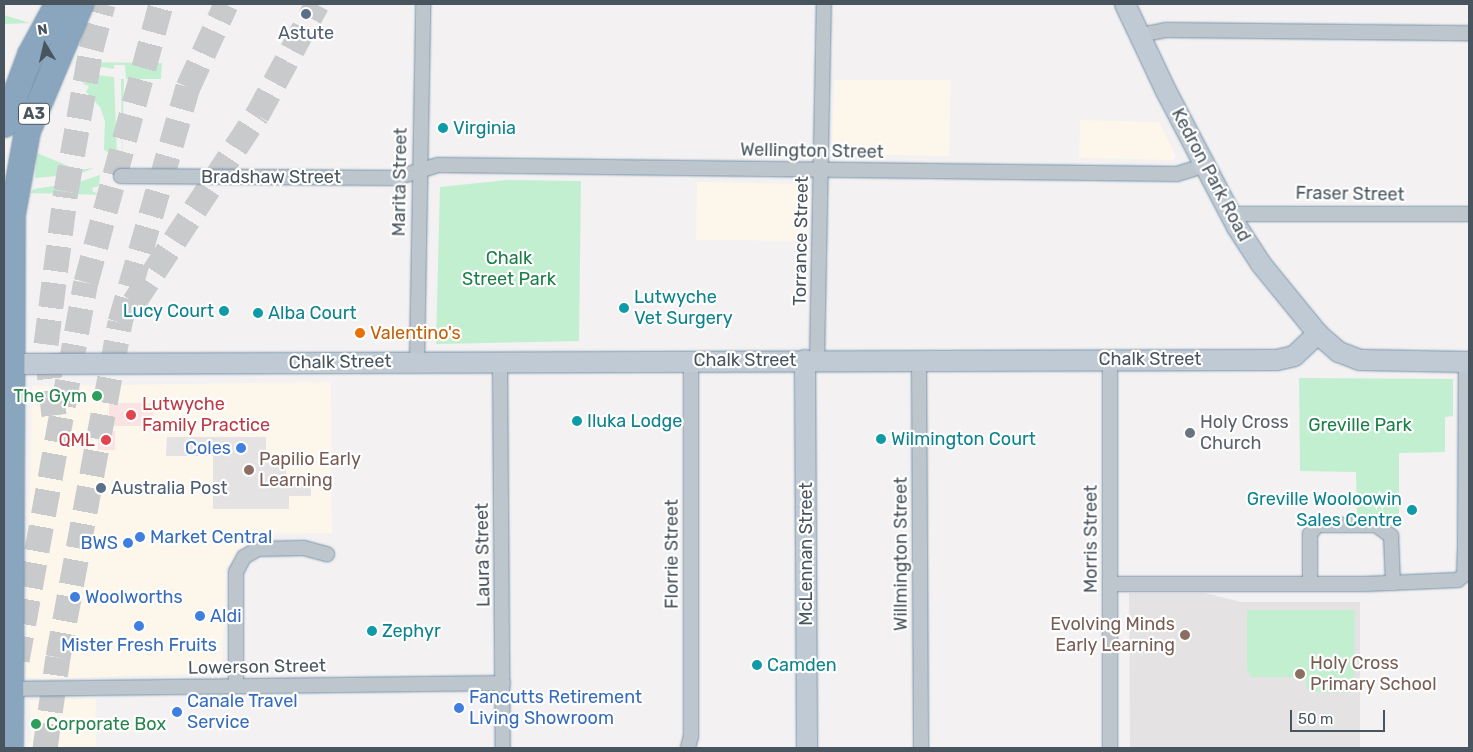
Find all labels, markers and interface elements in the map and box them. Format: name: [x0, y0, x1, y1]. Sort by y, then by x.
marker: Astute: [300, 8, 312, 20]
north arrow: [20, 20, 70, 70]
text: N: [36, 21, 49, 39]
place label: Astute: [278, 22, 334, 44]
road number: A3: [18, 100, 50, 128]
street label: Kedron Park Road: [1167, 105, 1255, 245]
place label: Virginia: [453, 117, 516, 139]
marker: Virginia: [437, 122, 449, 134]
street label: Marita Street: [388, 127, 412, 237]
street label: Wellington Street: [740, 139, 884, 163]
street label: Bradshaw Street: [201, 166, 341, 188]
street label: Torrance Street: [789, 176, 813, 306]
street label: Fraser Street: [1295, 182, 1405, 206]
park label: Chalk Street Park: [462, 248, 556, 290]
place label: Lutwyche Vet Surgery: [634, 287, 733, 330]
place label: Lucy Court: [122, 300, 214, 322]
place label: Alba Court: [268, 302, 357, 324]
marker: Lutwyche Vet Surgery: [618, 302, 630, 314]
marker: Lucy Court: [218, 305, 230, 317]
marker: Alba Court: [252, 307, 264, 319]
place label: Valentino's: [370, 322, 461, 344]
marker: Valentino's: [354, 327, 366, 339]
street label: Chalk Street: [1099, 348, 1201, 370]
street label: Chalk Street: [694, 349, 796, 371]
street label: Chalk Street: [288, 350, 392, 374]
place label: The Gym: [13, 385, 87, 407]
marker: The Gym: [91, 390, 103, 402]
place label: Lutwyche Family Practice: [142, 394, 271, 436]
marker: Lutwyche Family Practice: [124, 408, 138, 422]
place label: Iluka Lodge: [587, 410, 682, 432]
place label: Holy Cross Church: [1200, 412, 1289, 454]
park label: Greville Park: [1308, 414, 1412, 436]
marker: Iluka Lodge: [571, 415, 583, 427]
marker: Holy Cross Church: [1184, 427, 1196, 439]
place label: Wilmington Court: [891, 428, 1036, 450]
place label: QML: [58, 429, 95, 451]
marker: QML: [99, 433, 113, 447]
marker: Wilmington Court: [875, 433, 887, 445]
place label: Coles: [185, 437, 231, 459]
marker: Coles: [235, 442, 247, 454]
place label: Papilio Early Learning: [259, 449, 361, 492]
marker: Papilio Early Learning: [243, 464, 255, 476]
place label: Australia Post: [111, 477, 228, 499]
street label: Willmington Street: [890, 477, 912, 631]
marker: Australia Post: [95, 482, 107, 494]
street label: McLennan Street: [795, 482, 817, 626]
street label: Morris Street: [1080, 485, 1102, 593]
place label: Greville Wooloowin Sales Centre: [1247, 489, 1402, 532]
street label: Florrie Street: [661, 499, 683, 609]
street label: Laura Street: [471, 503, 495, 607]
marker: Greville Wooloowin Sales Centre: [1406, 504, 1418, 516]
place label: Market Central: [150, 526, 272, 548]
marker: Market Central: [134, 531, 146, 543]
place label: BWS: [81, 532, 118, 554]
marker: BWS: [122, 537, 134, 549]
place label: Woolworths: [85, 586, 183, 608]
marker: Woolworths: [69, 591, 81, 603]
place label: Aldi: [210, 605, 241, 627]
marker: Aldi: [194, 610, 206, 622]
place label: Evolving Minds Early Learning: [1050, 614, 1175, 656]
marker: Mister Fresh Fruits: [133, 620, 145, 632]
place label: Zephyr: [382, 620, 441, 642]
marker: Zephyr: [366, 625, 378, 637]
marker: Evolving Minds Early Learning: [1179, 629, 1191, 641]
place label: Mister Fresh Fruits: [61, 634, 217, 656]
place label: Holy Cross Primary School: [1310, 653, 1437, 696]
place label: Camden: [767, 654, 837, 676]
street label: Lowerson Street: [188, 655, 326, 679]
marker: Camden: [751, 659, 763, 671]
marker: Holy Cross Primary School: [1294, 668, 1306, 680]
place label: Fancutts Retirement Living Showroom: [469, 687, 642, 730]
place label: Canale Travel Service: [187, 691, 298, 734]
scale bar: [1293, 700, 1388, 732]
marker: Fancutts Retirement Living Showroom: [453, 702, 465, 714]
marker: Canale Travel Service: [171, 706, 183, 718]
text: 50 m: [1298, 710, 1333, 728]
place label: Corporate Box: [46, 713, 166, 735]
marker: Corporate Box: [30, 718, 42, 730]

